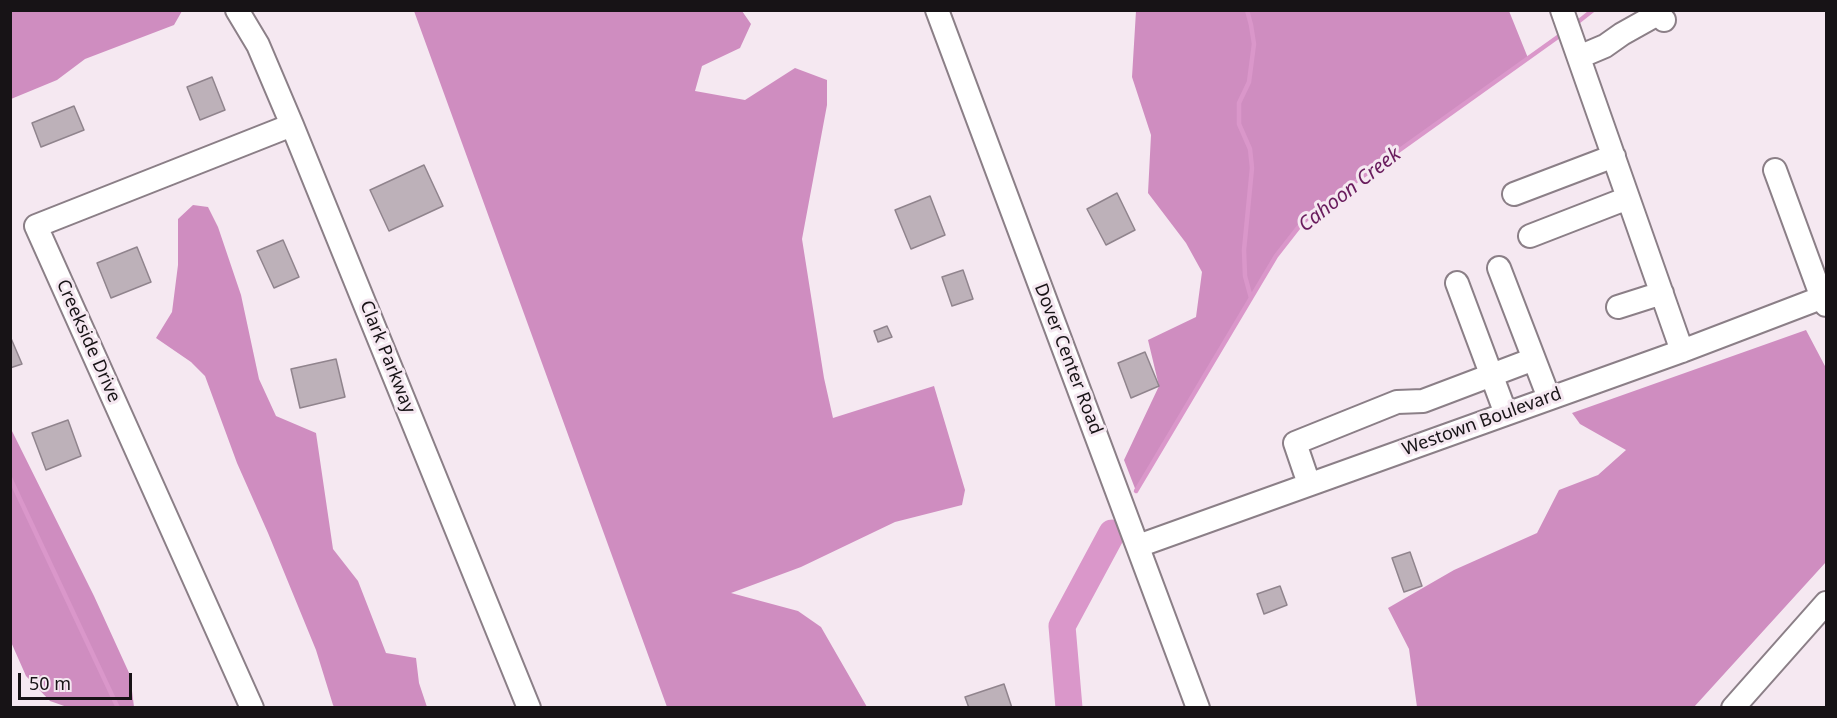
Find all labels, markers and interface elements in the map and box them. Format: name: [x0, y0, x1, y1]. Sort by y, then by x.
water label: Cahoon Creek: [1294, 143, 1406, 237]
street label: Creekside Drive: [51, 276, 125, 406]
street label: Dover Center Road: [1029, 281, 1107, 437]
street label: Clark Parkway: [355, 298, 419, 416]
street label: Westown Boulevard: [1400, 383, 1564, 461]
scale bar: [21, 661, 135, 699]
text: 50 m: [29, 671, 71, 695]

